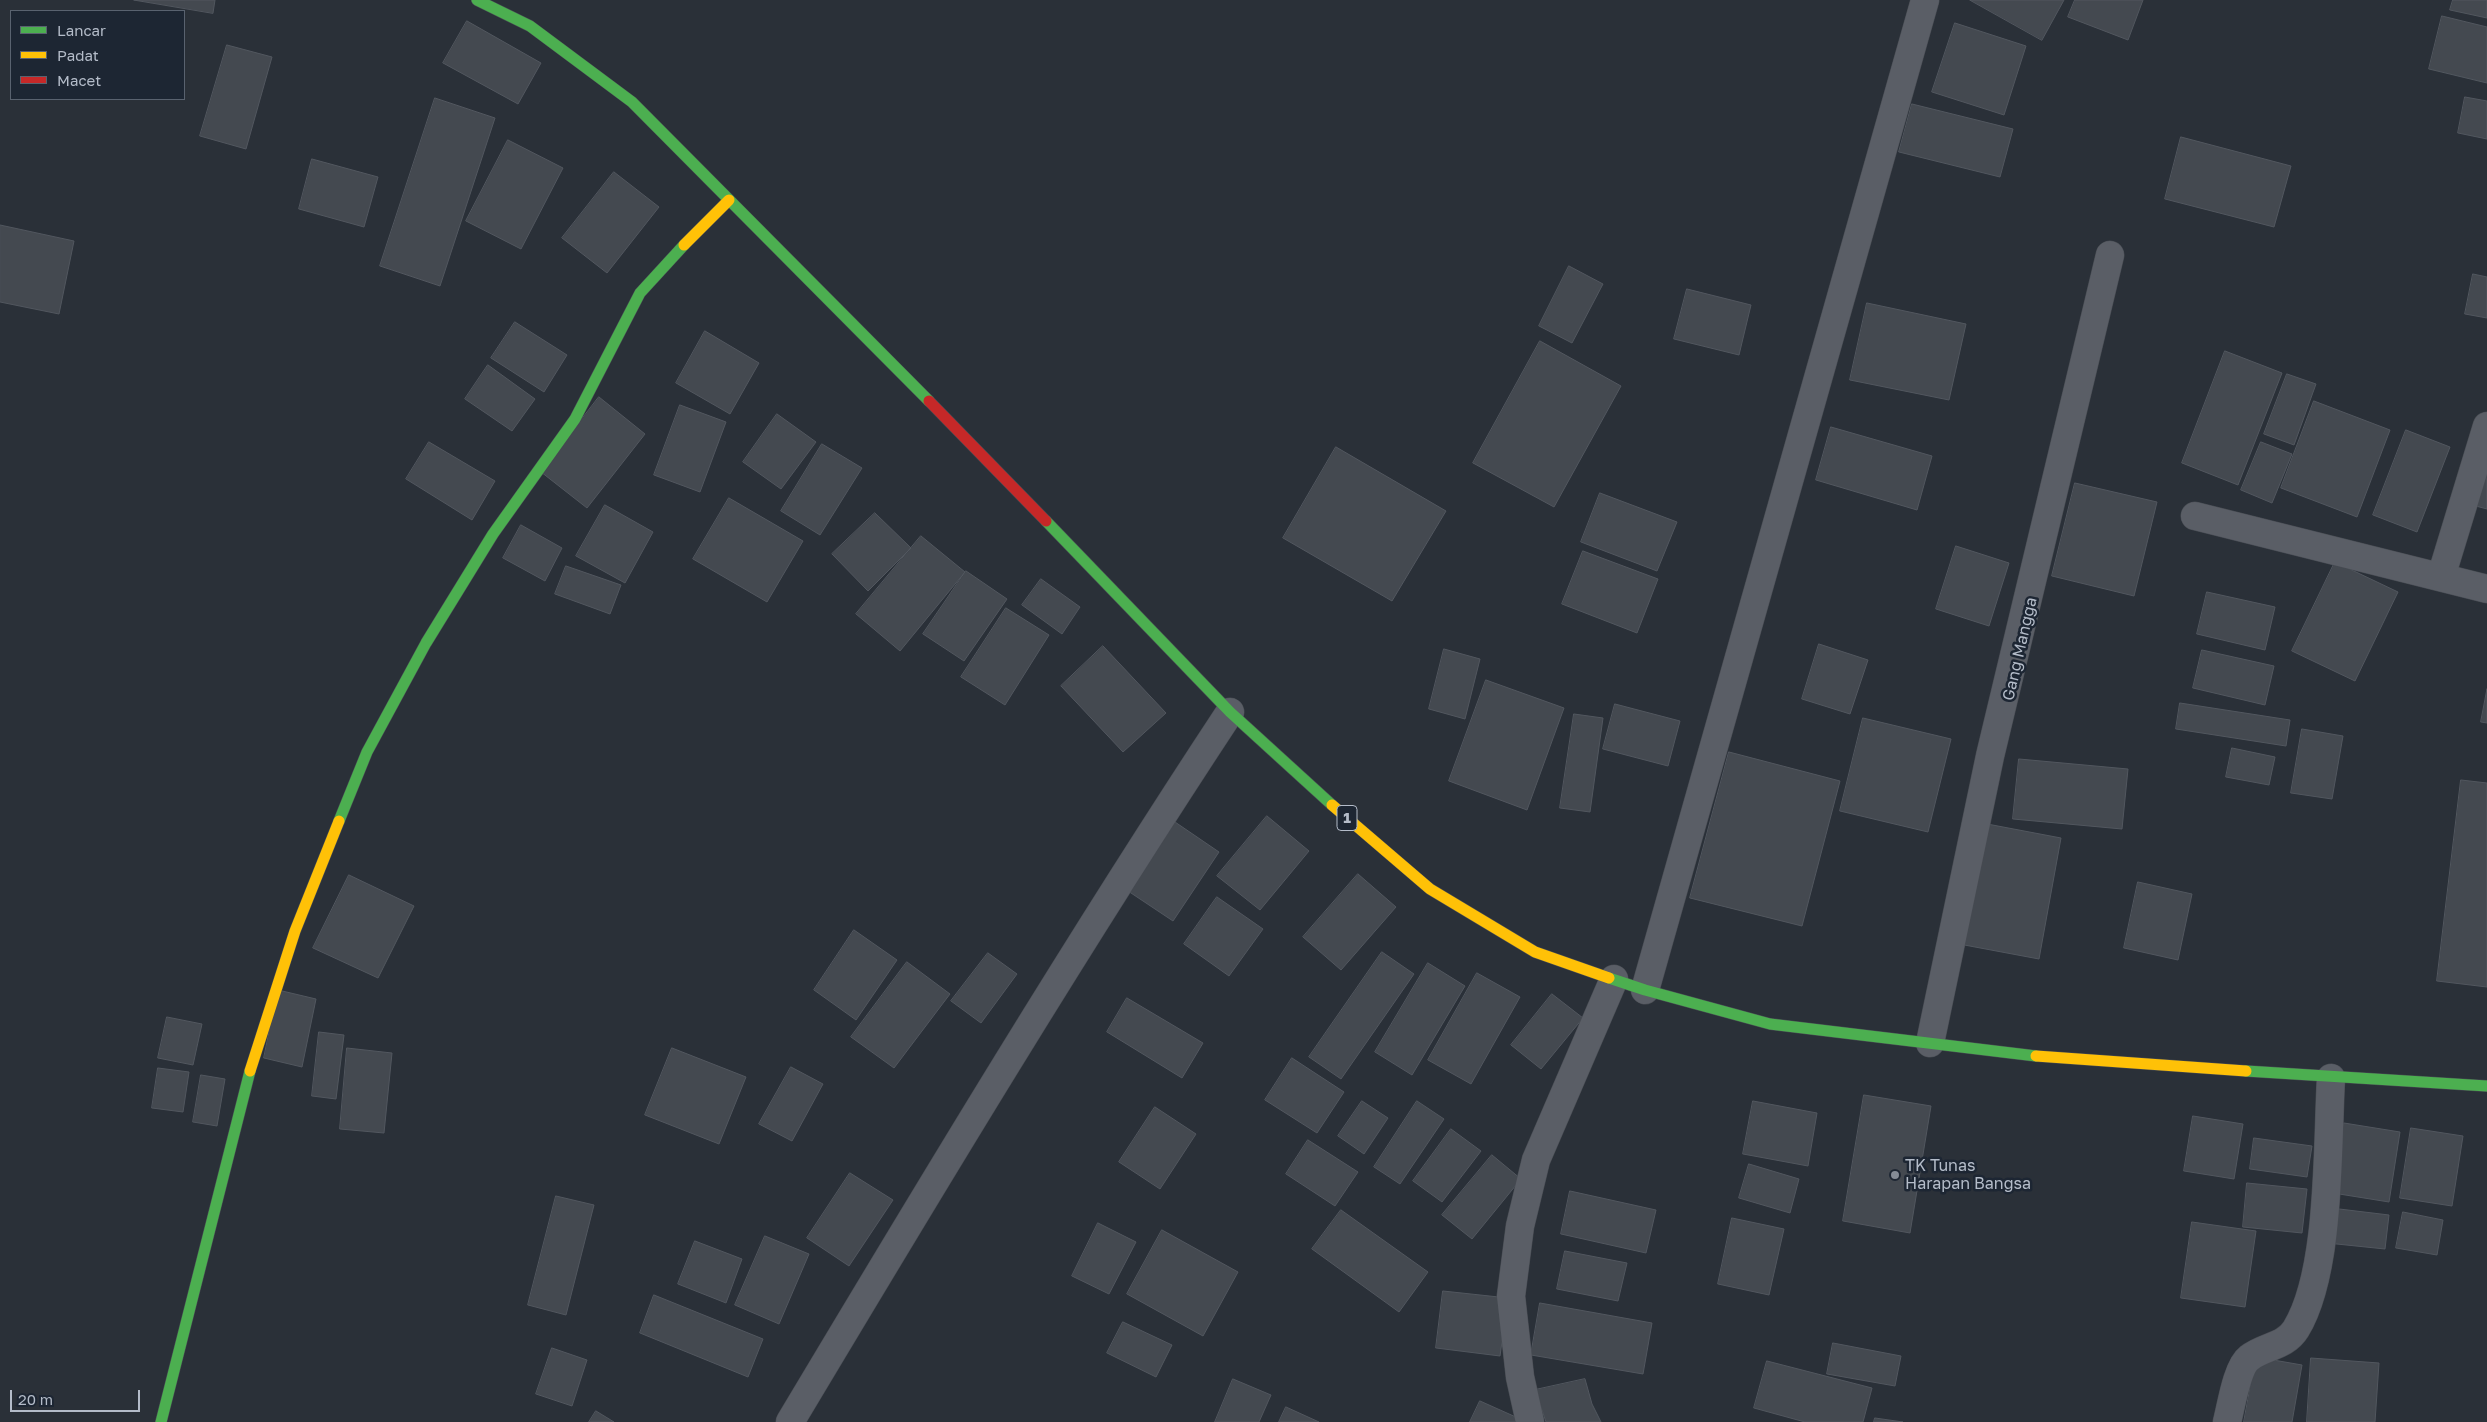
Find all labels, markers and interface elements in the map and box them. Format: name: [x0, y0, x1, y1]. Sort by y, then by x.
legend: [10, 10, 185, 100]
text: Lancar: [57, 21, 106, 39]
text: Padat: [57, 46, 99, 64]
text: Macet: [57, 71, 101, 89]
street label: Gang Mangga: [1999, 596, 2041, 702]
road number: 1: [1337, 806, 1357, 830]
place label: TK Tunas Harapan Bangsa: [1905, 1156, 2031, 1194]
marker: TK Tunas Harapan Bangsa: [1889, 1169, 1901, 1181]
scale bar: [12, 1380, 142, 1412]
text: 20 m: [18, 1390, 53, 1408]

